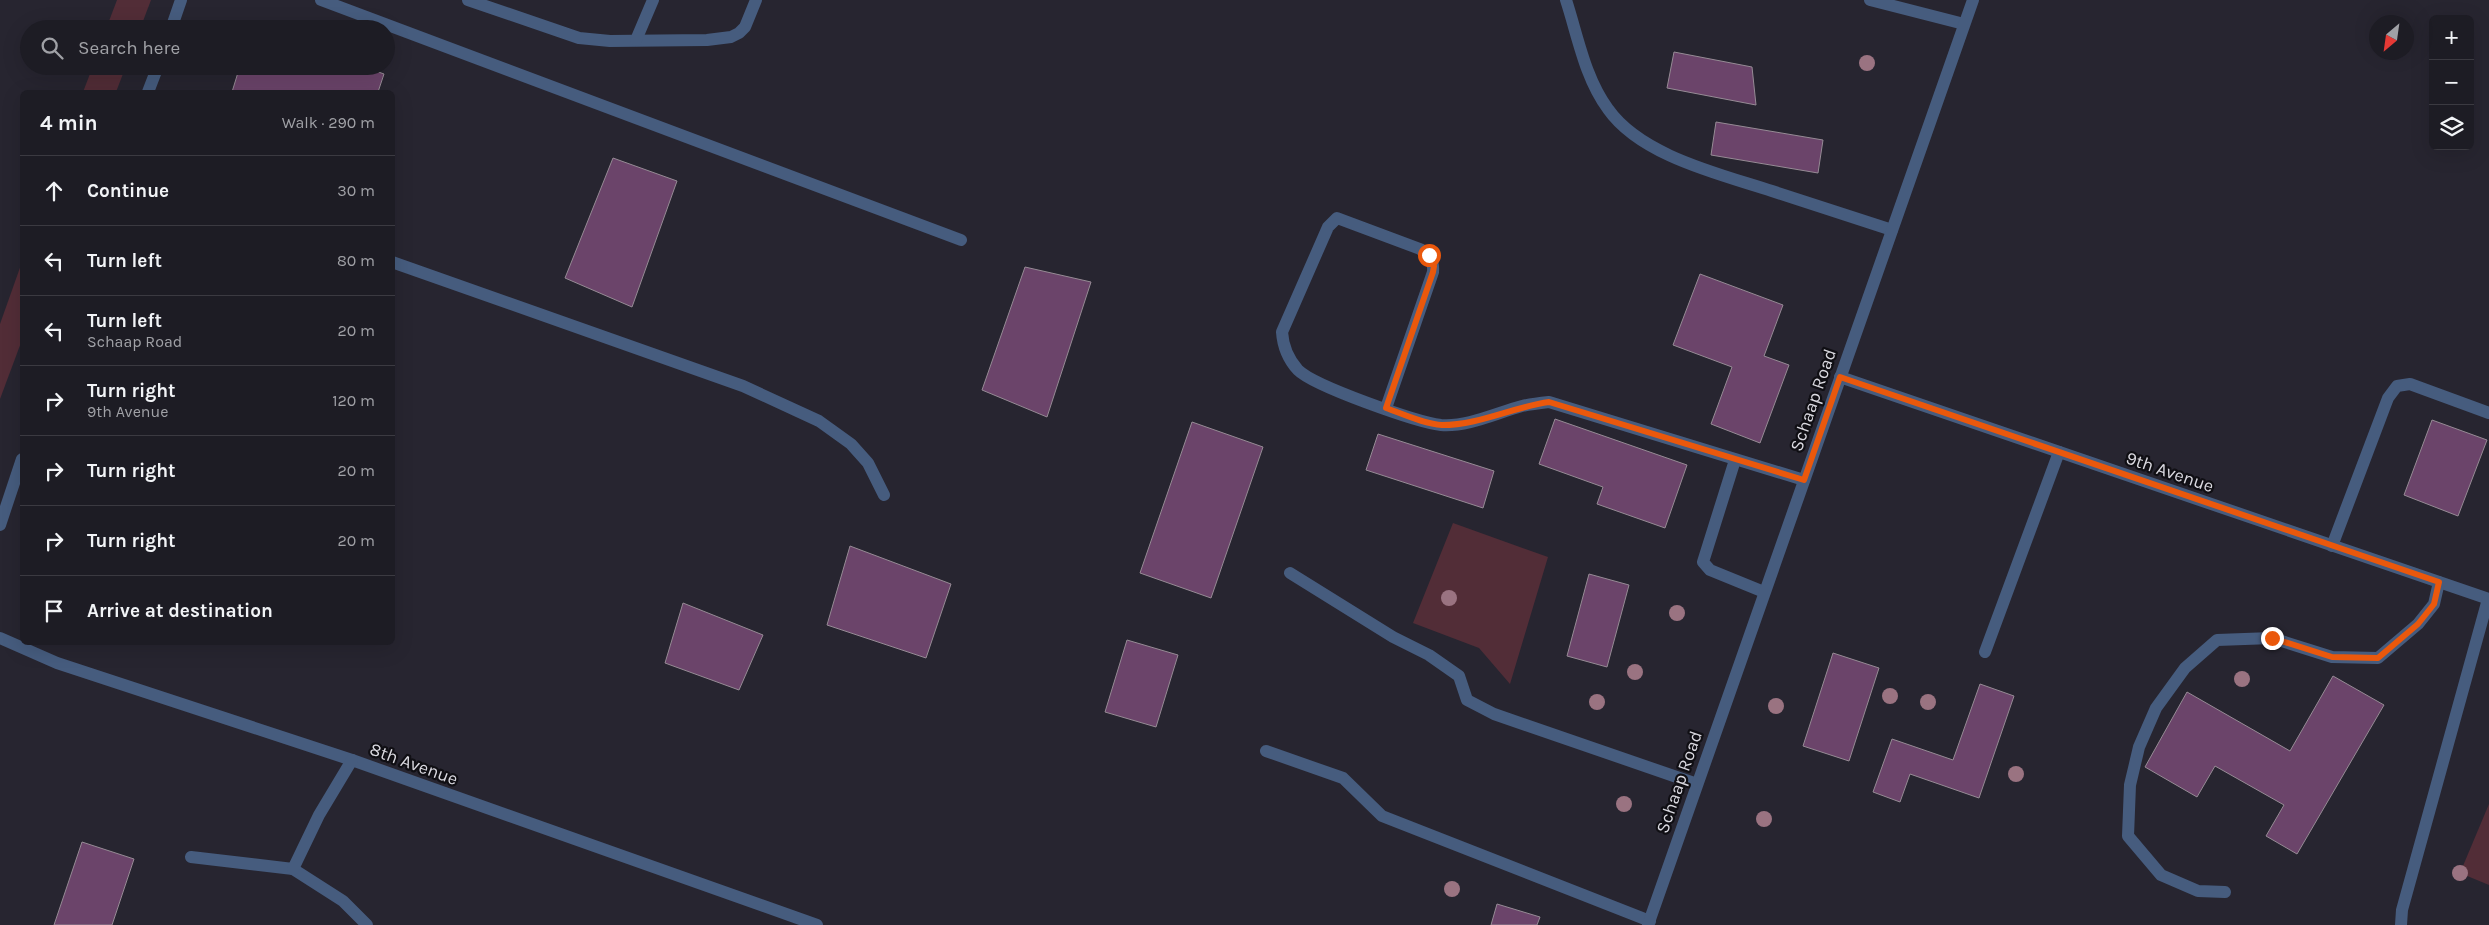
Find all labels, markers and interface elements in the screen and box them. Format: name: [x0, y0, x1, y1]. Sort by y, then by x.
north arrow: [2369, 15, 2414, 60]
map controls: [2429, 15, 2474, 150]
button: +: [2429, 15, 2474, 60]
search box: [20, 20, 395, 75]
icon: search: [38, 34, 66, 62]
text: Search here: [78, 37, 180, 59]
button: −: [2429, 60, 2474, 105]
button: layers: [2429, 105, 2474, 150]
text: 4 min: [40, 111, 98, 135]
text: Walk · 290 m: [282, 113, 375, 132]
icon: ahead: [40, 177, 68, 205]
text: Continue: [87, 180, 169, 202]
text: 30 m: [337, 181, 375, 200]
route start: [1418, 244, 1441, 267]
icon: left: [40, 247, 68, 275]
text: Turn left: [87, 250, 162, 272]
text: 80 m: [337, 251, 375, 270]
text: Turn left: [87, 310, 162, 332]
icon: left: [40, 317, 68, 345]
text: 20 m: [337, 321, 375, 340]
text: Schaap Road: [87, 332, 182, 351]
street label: Schaap Road: [1785, 346, 1841, 454]
text: Turn right: [87, 380, 176, 402]
icon: right: [40, 387, 68, 415]
text: 120 m: [332, 391, 375, 410]
text: 9th Avenue: [87, 402, 168, 421]
street label: 9th Avenue: [2123, 447, 2217, 497]
icon: right: [40, 457, 68, 485]
text: Turn right: [87, 460, 176, 482]
text: 20 m: [337, 461, 375, 480]
icon: right: [40, 527, 68, 555]
text: Turn right: [87, 530, 176, 552]
text: 20 m: [337, 531, 375, 550]
icon: arrive: [40, 597, 68, 625]
text: Arrive at destination: [87, 600, 273, 622]
route end: [2261, 627, 2284, 650]
street label: Schaap Road: [1651, 728, 1707, 836]
street label: 8th Avenue: [367, 738, 461, 790]

